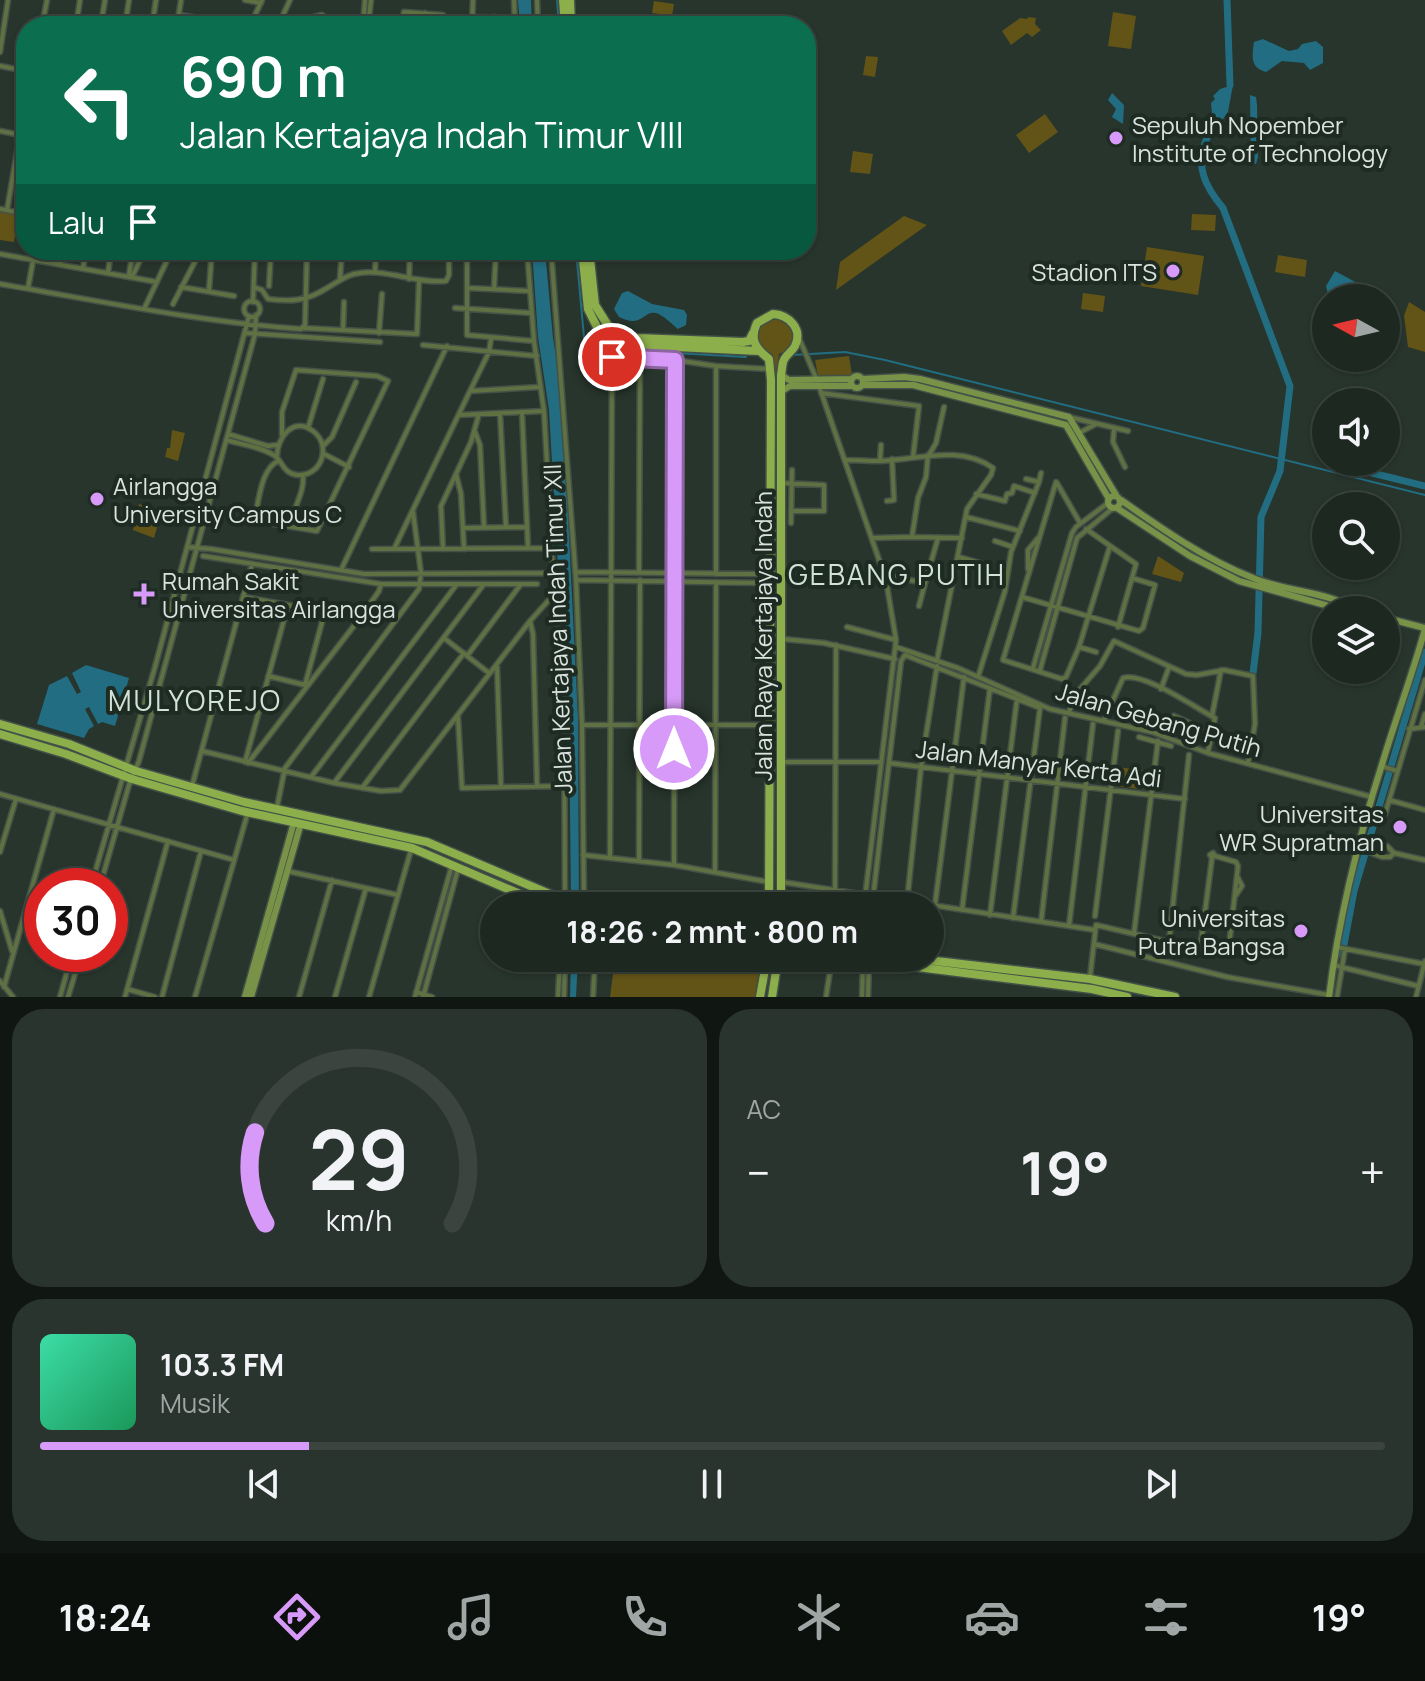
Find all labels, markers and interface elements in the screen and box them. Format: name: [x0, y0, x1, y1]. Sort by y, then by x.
text: 690 m: [180, 37, 347, 114]
icon: left: [48, 48, 152, 152]
place label: Sepuluh Nopember Institute of Technology: [1132, 108, 1388, 169]
text: Jalan Kertajaya Indah Timur VIII: [180, 110, 684, 159]
marker: Sepuluh Nopember Institute of Technology: [1107, 129, 1125, 147]
icon: arrive: [121, 200, 165, 244]
text: Lalu: [48, 202, 105, 243]
place label: Stadion ITS: [1031, 255, 1157, 288]
marker: Stadion ITS: [1164, 262, 1182, 280]
north arrow: [1312, 284, 1400, 372]
map controls: [1312, 284, 1400, 684]
pin: [578, 323, 646, 391]
icon: arrive: [590, 335, 634, 379]
button: sound: [1312, 388, 1400, 476]
street label: Jalan Kertajaya Indah Timur XII: [535, 463, 579, 795]
place label: Airlangga University Campus C: [113, 469, 342, 530]
marker: Airlangga University Campus C: [88, 490, 106, 508]
street label: Jalan Raya Kertajaya Indah: [746, 491, 779, 781]
button: search: [1312, 492, 1400, 580]
district label: GEBANG PUTIH: [788, 555, 1006, 593]
place label: Rumah Sakit Universitas Airlangga: [162, 564, 396, 625]
marker: Rumah Sakit Universitas Airlangga: [133, 583, 155, 605]
button: layers: [1312, 596, 1400, 684]
street label: Jalan Gebang Putih: [1052, 674, 1266, 764]
district label: MULYOREJO: [108, 681, 282, 719]
position arrow: [632, 707, 716, 791]
street label: Jalan Manyar Kerta Adi: [914, 732, 1164, 794]
place label: Universitas WR Supratman: [1219, 797, 1384, 858]
marker: Universitas WR Supratman: [1391, 818, 1409, 836]
speed limit sign: 30: [24, 868, 128, 972]
place label: Universitas Putra Bangsa: [1138, 901, 1285, 962]
text: 18:26 · 2 mnt · 800 m: [566, 911, 858, 952]
marker: Universitas Putra Bangsa: [1292, 922, 1310, 940]
text: AC: [747, 1091, 781, 1127]
text: 29: [309, 1101, 410, 1215]
text: 19°: [1020, 1131, 1110, 1213]
text: −: [747, 1142, 770, 1202]
text: +: [1360, 1142, 1385, 1202]
text: km/h: [326, 1201, 392, 1240]
text: 103.3 FM: [160, 1344, 284, 1385]
text: Musik: [160, 1385, 230, 1421]
icon: previous: [242, 1462, 286, 1506]
icon: pause: [690, 1462, 734, 1506]
icon: next: [1139, 1462, 1183, 1506]
icon: directions: [269, 1589, 325, 1645]
icon: music: [443, 1589, 499, 1645]
icon: phone: [617, 1589, 673, 1645]
icon: climate: [791, 1589, 847, 1645]
icon: car: [964, 1589, 1020, 1645]
icon: filters: [1138, 1589, 1194, 1645]
text: 18:24: [59, 1593, 152, 1642]
text: 19°: [1312, 1593, 1366, 1642]

